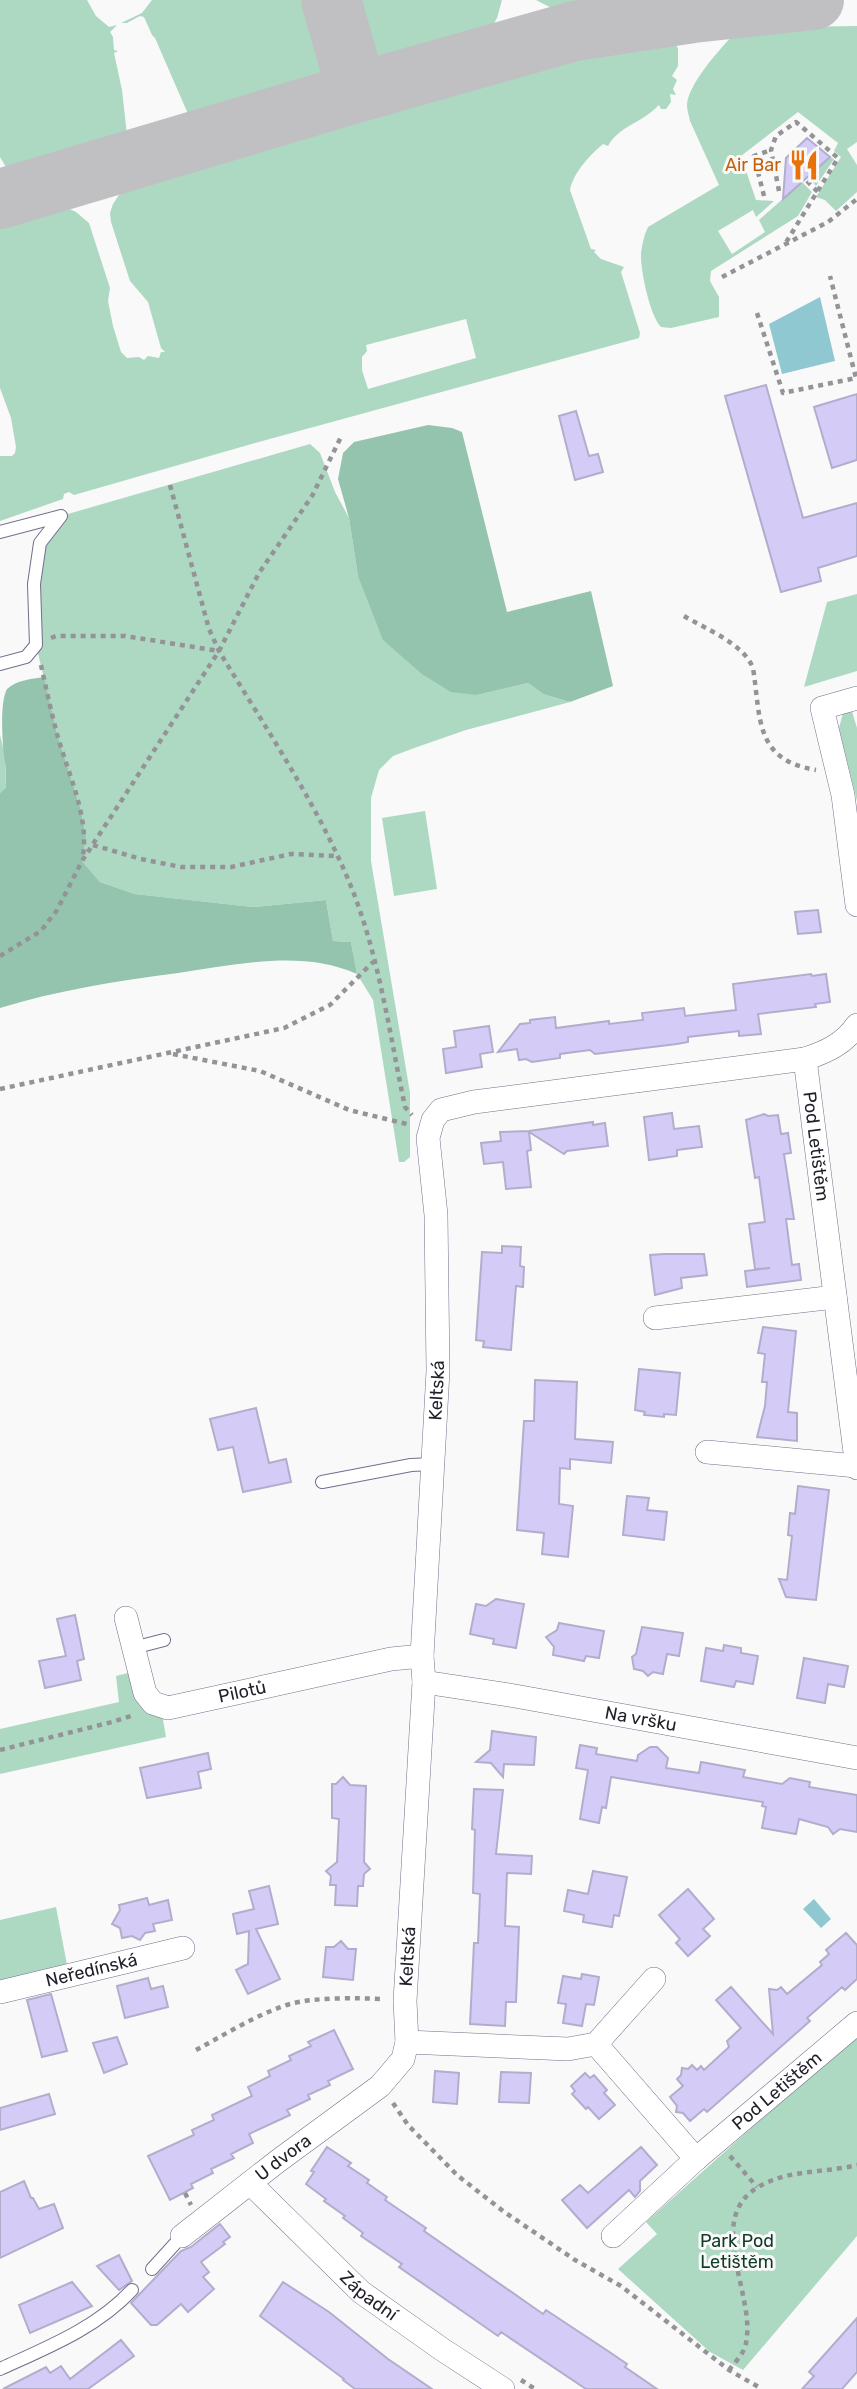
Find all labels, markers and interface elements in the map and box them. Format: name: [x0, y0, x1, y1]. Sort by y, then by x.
restaurant icon: Air Bar: [787, 148, 821, 182]
place label: Air Bar: [725, 154, 781, 176]
street label: Pod Letištěm: [798, 1090, 834, 1203]
street label: Keltská: [424, 1360, 449, 1421]
street label: Pilotů: [216, 1676, 268, 1708]
street label: Na vršku: [603, 1702, 679, 1736]
street label: Keltská: [395, 1926, 420, 1987]
street label: Neředínská: [43, 1948, 139, 1992]
street label: Pod Letištěm: [727, 2047, 826, 2135]
street label: U dvora: [251, 2129, 315, 2186]
park label: Park Pod Letištěm: [700, 2230, 774, 2273]
street label: Západní: [335, 2266, 403, 2326]

